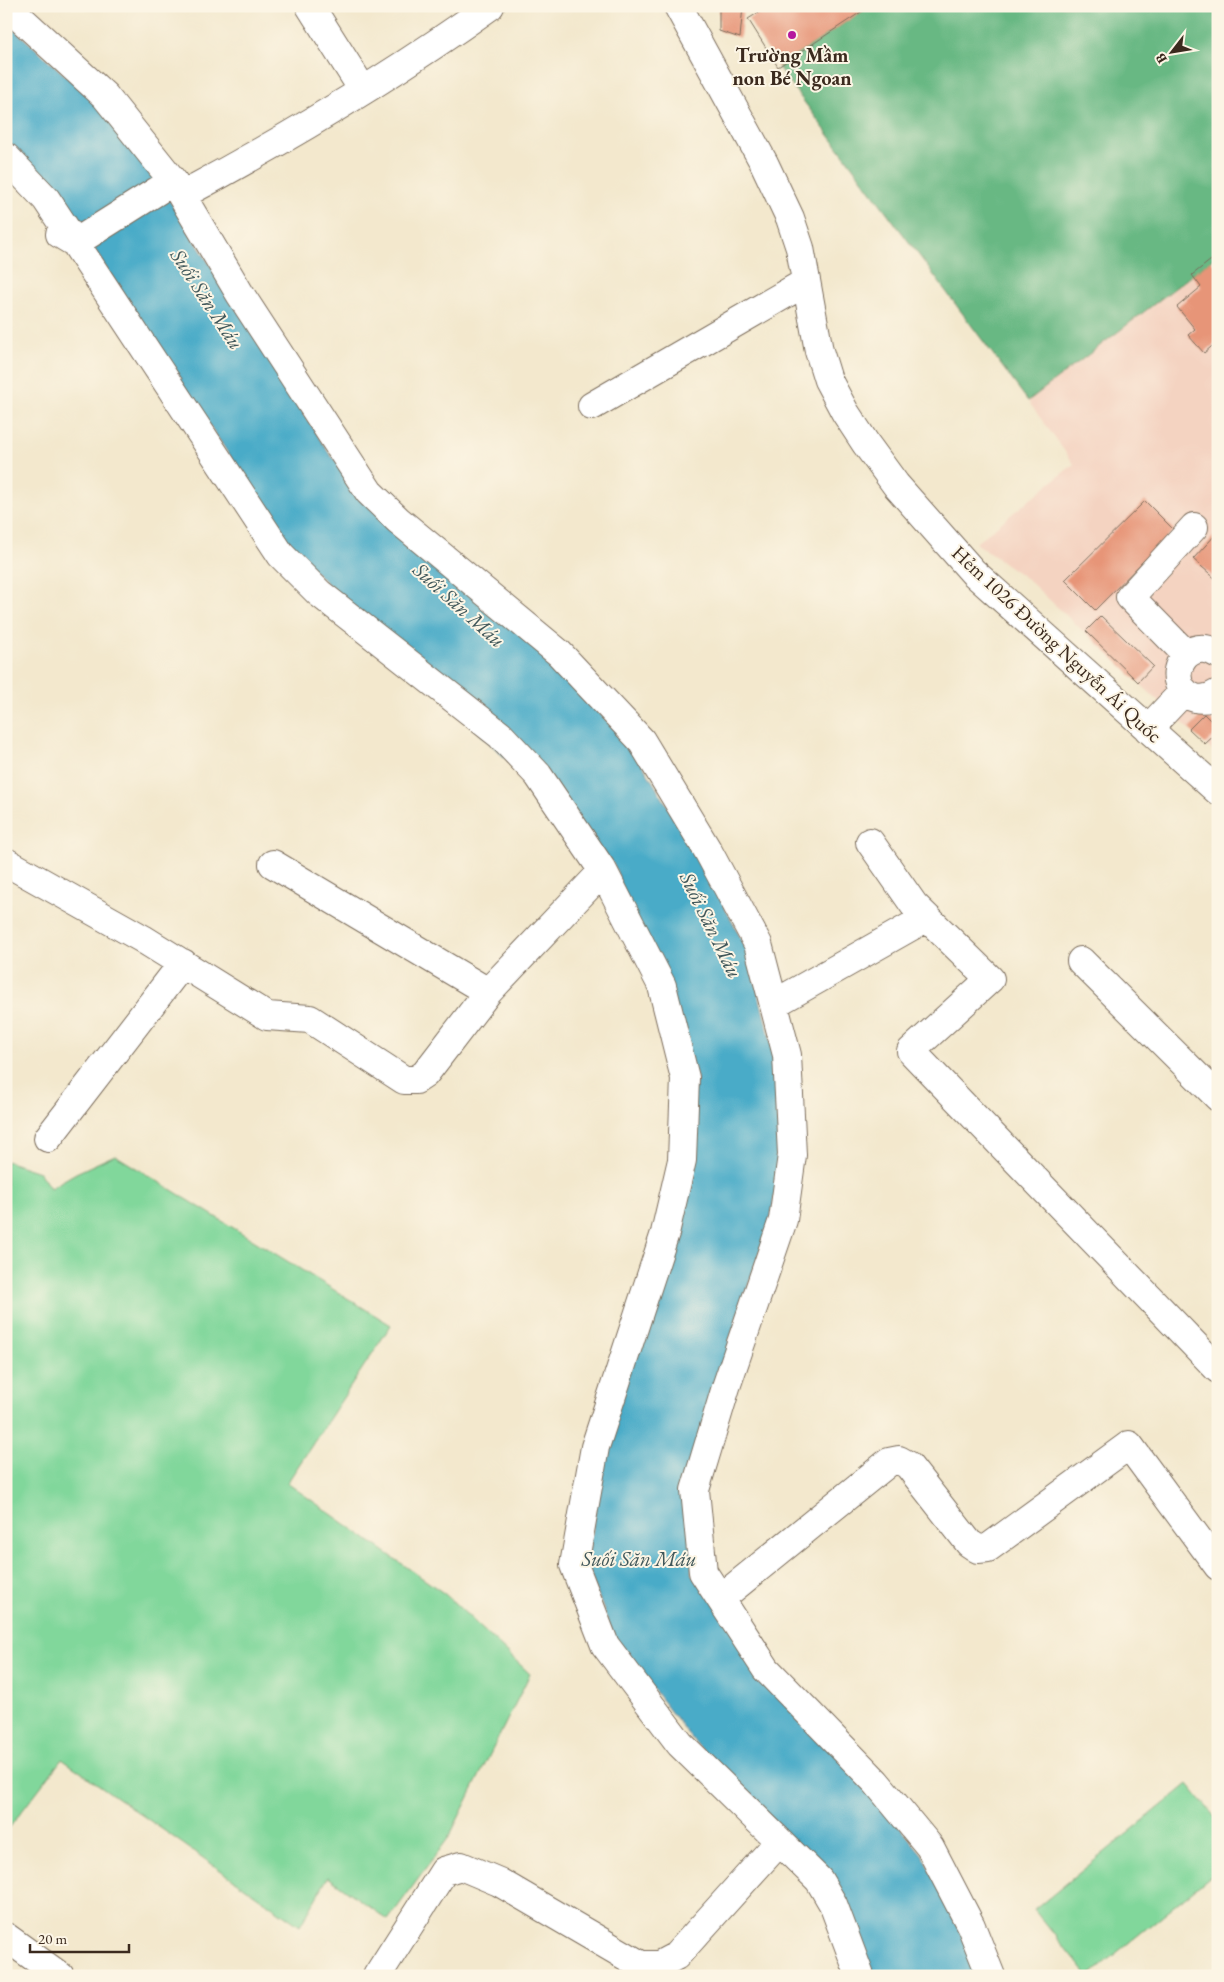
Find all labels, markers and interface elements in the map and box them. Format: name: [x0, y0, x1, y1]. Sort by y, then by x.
north arrow: [1146, 28, 1196, 78]
marker: Trường Mầm non Bé Ngoan: [786, 29, 798, 41]
place label: Trường Mầm non Bé Ngoan: [732, 42, 852, 91]
text: B: [1151, 50, 1171, 67]
water label: Suối Săn Máu: [164, 242, 250, 354]
street label: Hẻm 1026 Đường Nguyễn Ái Quốc: [947, 540, 1167, 748]
water label: Suối Săn Máu: [407, 555, 511, 653]
water label: Suối Săn Máu: [674, 866, 749, 982]
water label: Suối Săn Máu: [581, 1545, 696, 1572]
scale bar: [30, 1922, 129, 1954]
text: 20 m: [38, 1929, 67, 1948]

